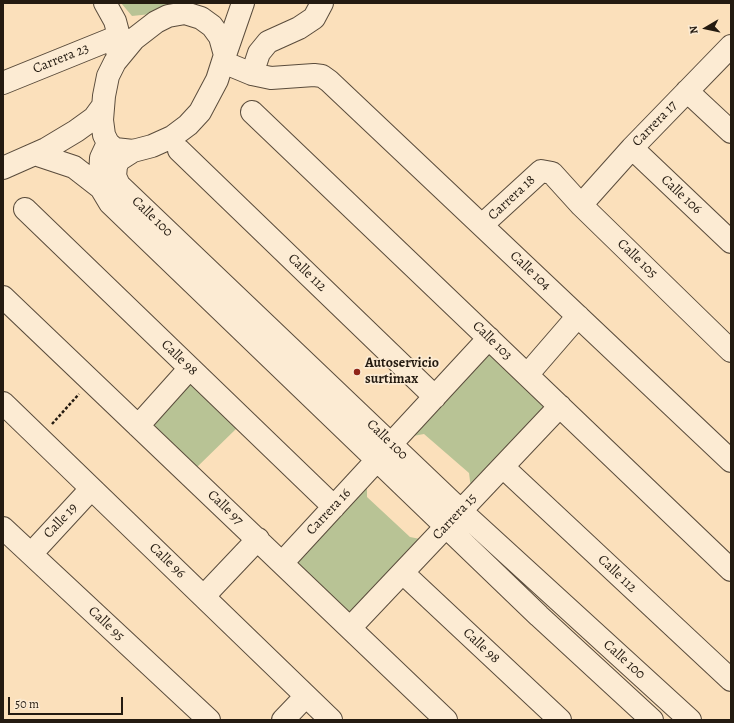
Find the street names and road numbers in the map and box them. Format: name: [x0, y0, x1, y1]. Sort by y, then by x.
street label: Carrera 23: [30, 40, 92, 78]
street label: Carrera 17: [629, 98, 681, 150]
street label: Carrera 18: [485, 172, 539, 224]
street label: Calle 106: [657, 172, 705, 218]
street label: Calle 100: [128, 193, 176, 241]
street label: Calle 105: [613, 236, 661, 282]
street label: Calle 104: [506, 248, 554, 294]
street label: Calle 112: [284, 250, 330, 296]
street label: Calle 103: [468, 318, 516, 364]
street label: Calle 98: [157, 337, 201, 379]
street label: Calle 100: [363, 416, 411, 464]
street label: Carrera 16: [303, 485, 355, 539]
street label: Calle 97: [204, 487, 246, 529]
street label: Carrera 15: [429, 490, 481, 544]
street label: Calle 19: [40, 500, 82, 542]
street label: Calle 96: [145, 540, 189, 582]
street label: Calle 112: [594, 552, 640, 596]
street label: Calle 95: [84, 603, 128, 645]
street label: Calle 98: [459, 625, 503, 667]
street label: Calle 100: [599, 637, 649, 683]

